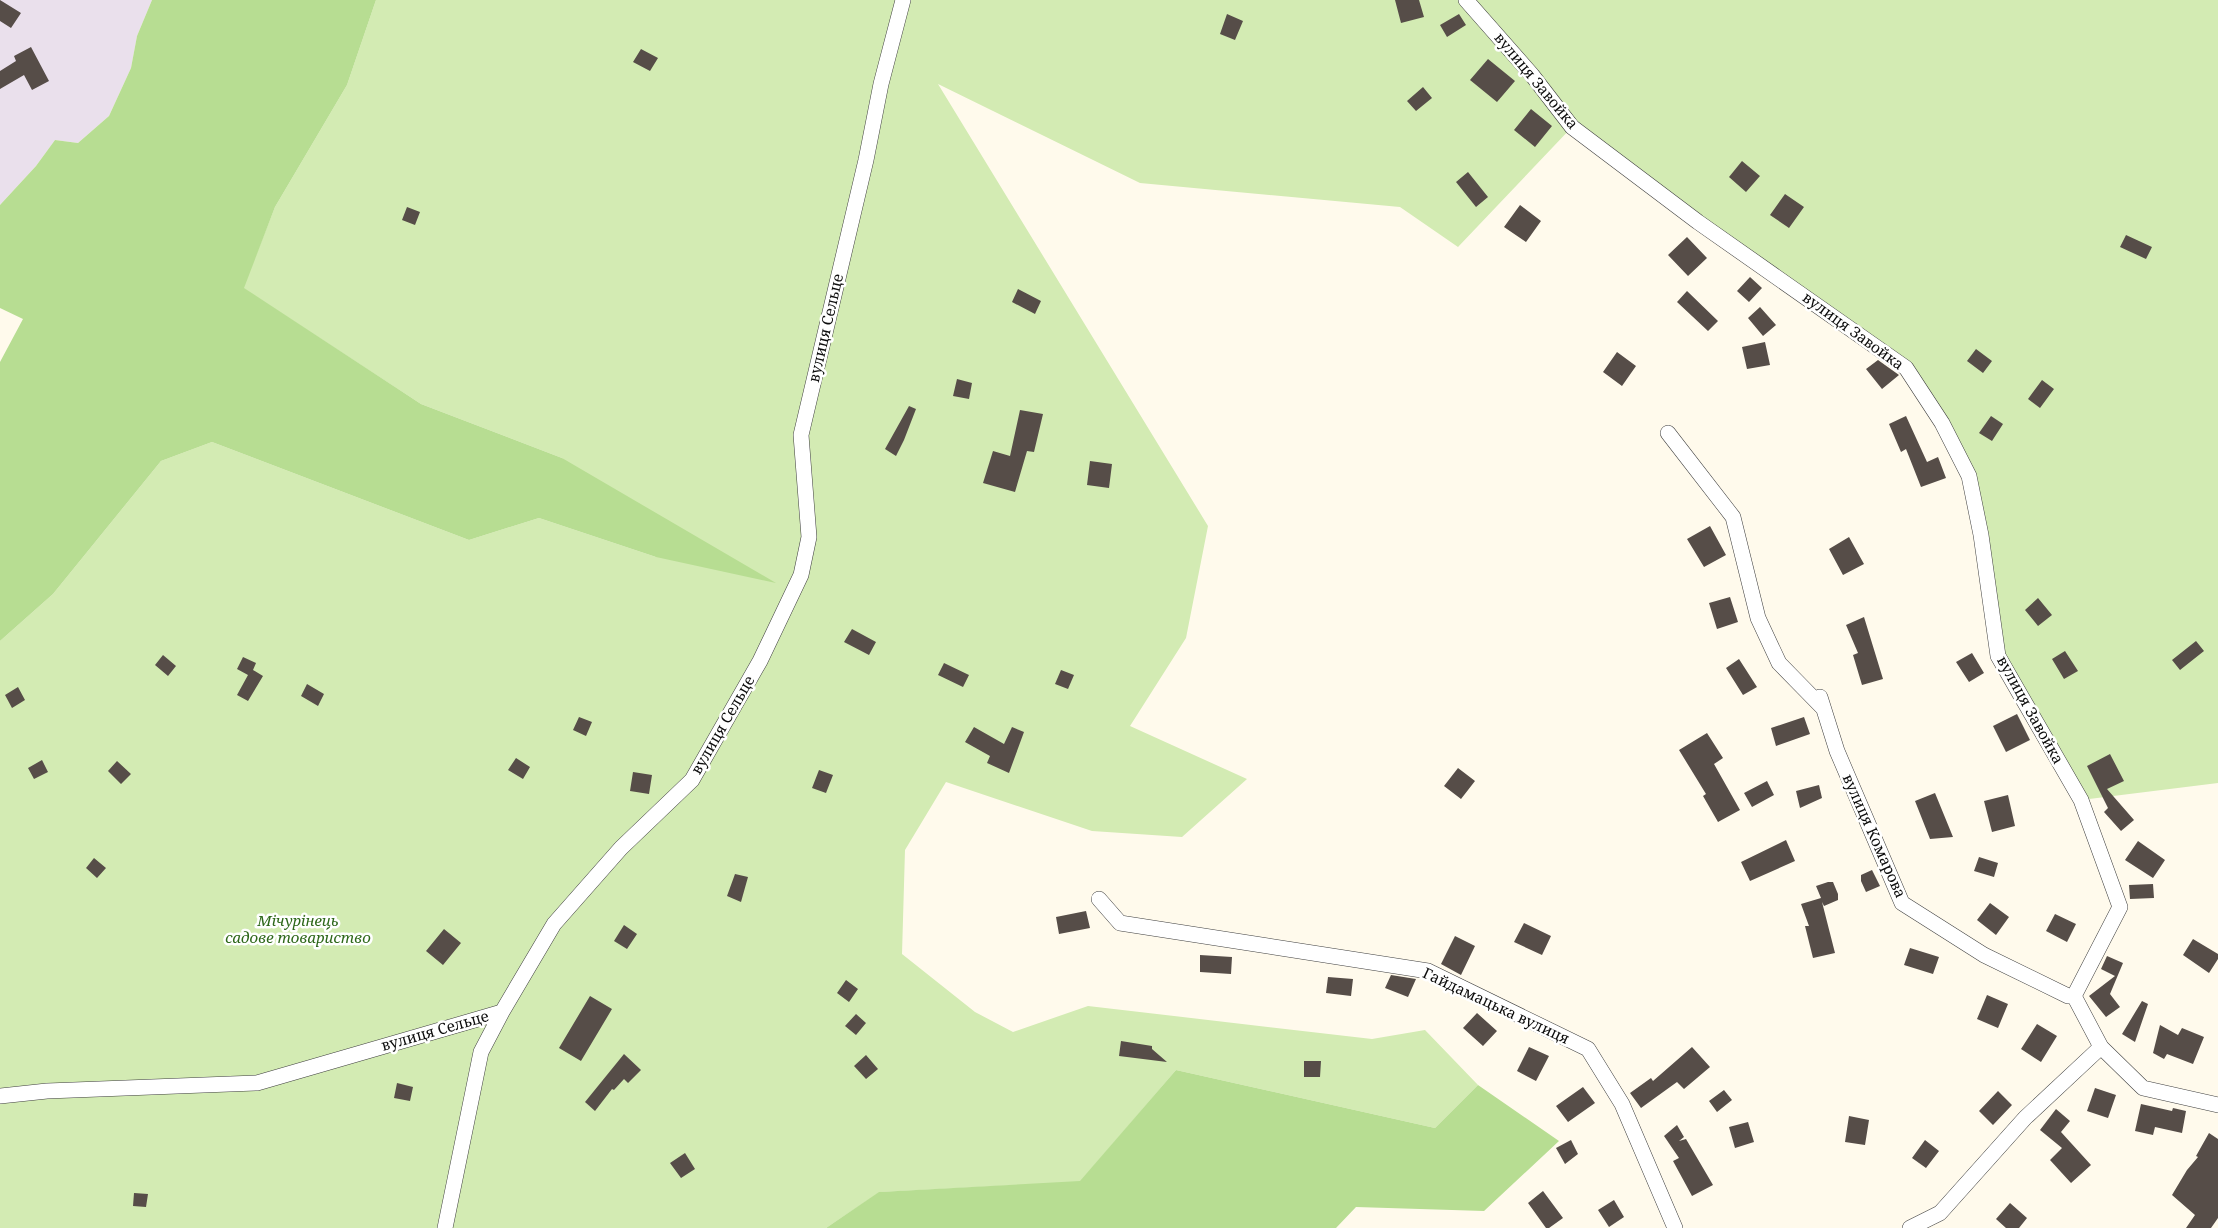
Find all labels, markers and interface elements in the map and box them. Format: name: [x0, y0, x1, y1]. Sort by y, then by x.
street label: вулиця Завойка: [1490, 28, 1583, 133]
street label: вулиця Сельце: [803, 271, 847, 384]
street label: вулиця Завойка: [1799, 287, 1908, 374]
street label: вулиця Завойка: [1993, 652, 2069, 767]
street label: вулиця Сельце: [686, 671, 759, 778]
street label: вулиця Комарова: [1839, 770, 1911, 901]
park label: Мічурінець садове товариство: [225, 910, 371, 947]
street label: Гайдамацька вулиця: [1420, 962, 1573, 1048]
street label: вулиця Сельце: [379, 1005, 491, 1055]

